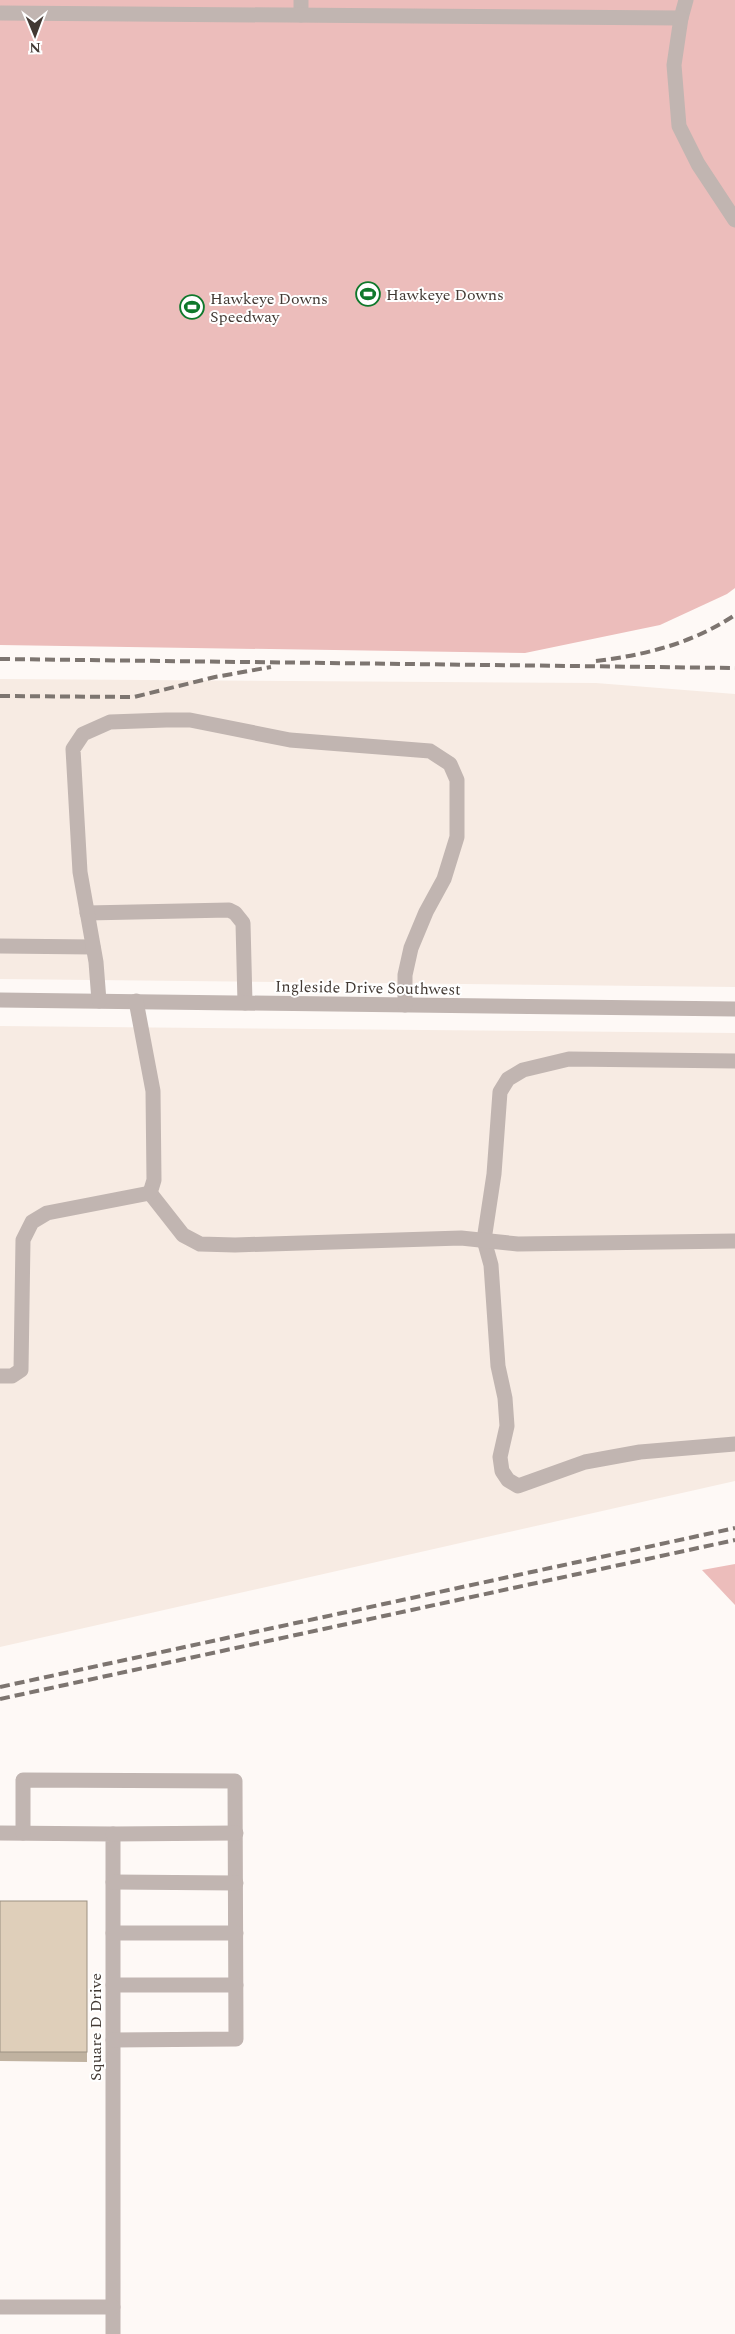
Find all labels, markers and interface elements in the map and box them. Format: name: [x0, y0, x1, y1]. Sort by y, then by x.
north arrow: [10, 10, 60, 60]
text: N: [29, 37, 41, 58]
sports icon: Hawkeye Downs: [355, 281, 381, 307]
place label: Hawkeye Downs: [386, 283, 504, 307]
place label: Hawkeye Downs Speedway: [210, 287, 328, 329]
sports icon: Hawkeye Downs Speedway: [179, 294, 205, 320]
street label: Ingleside Drive Southwest: [275, 974, 461, 1002]
street label: Square D Drive: [84, 1973, 108, 2081]

